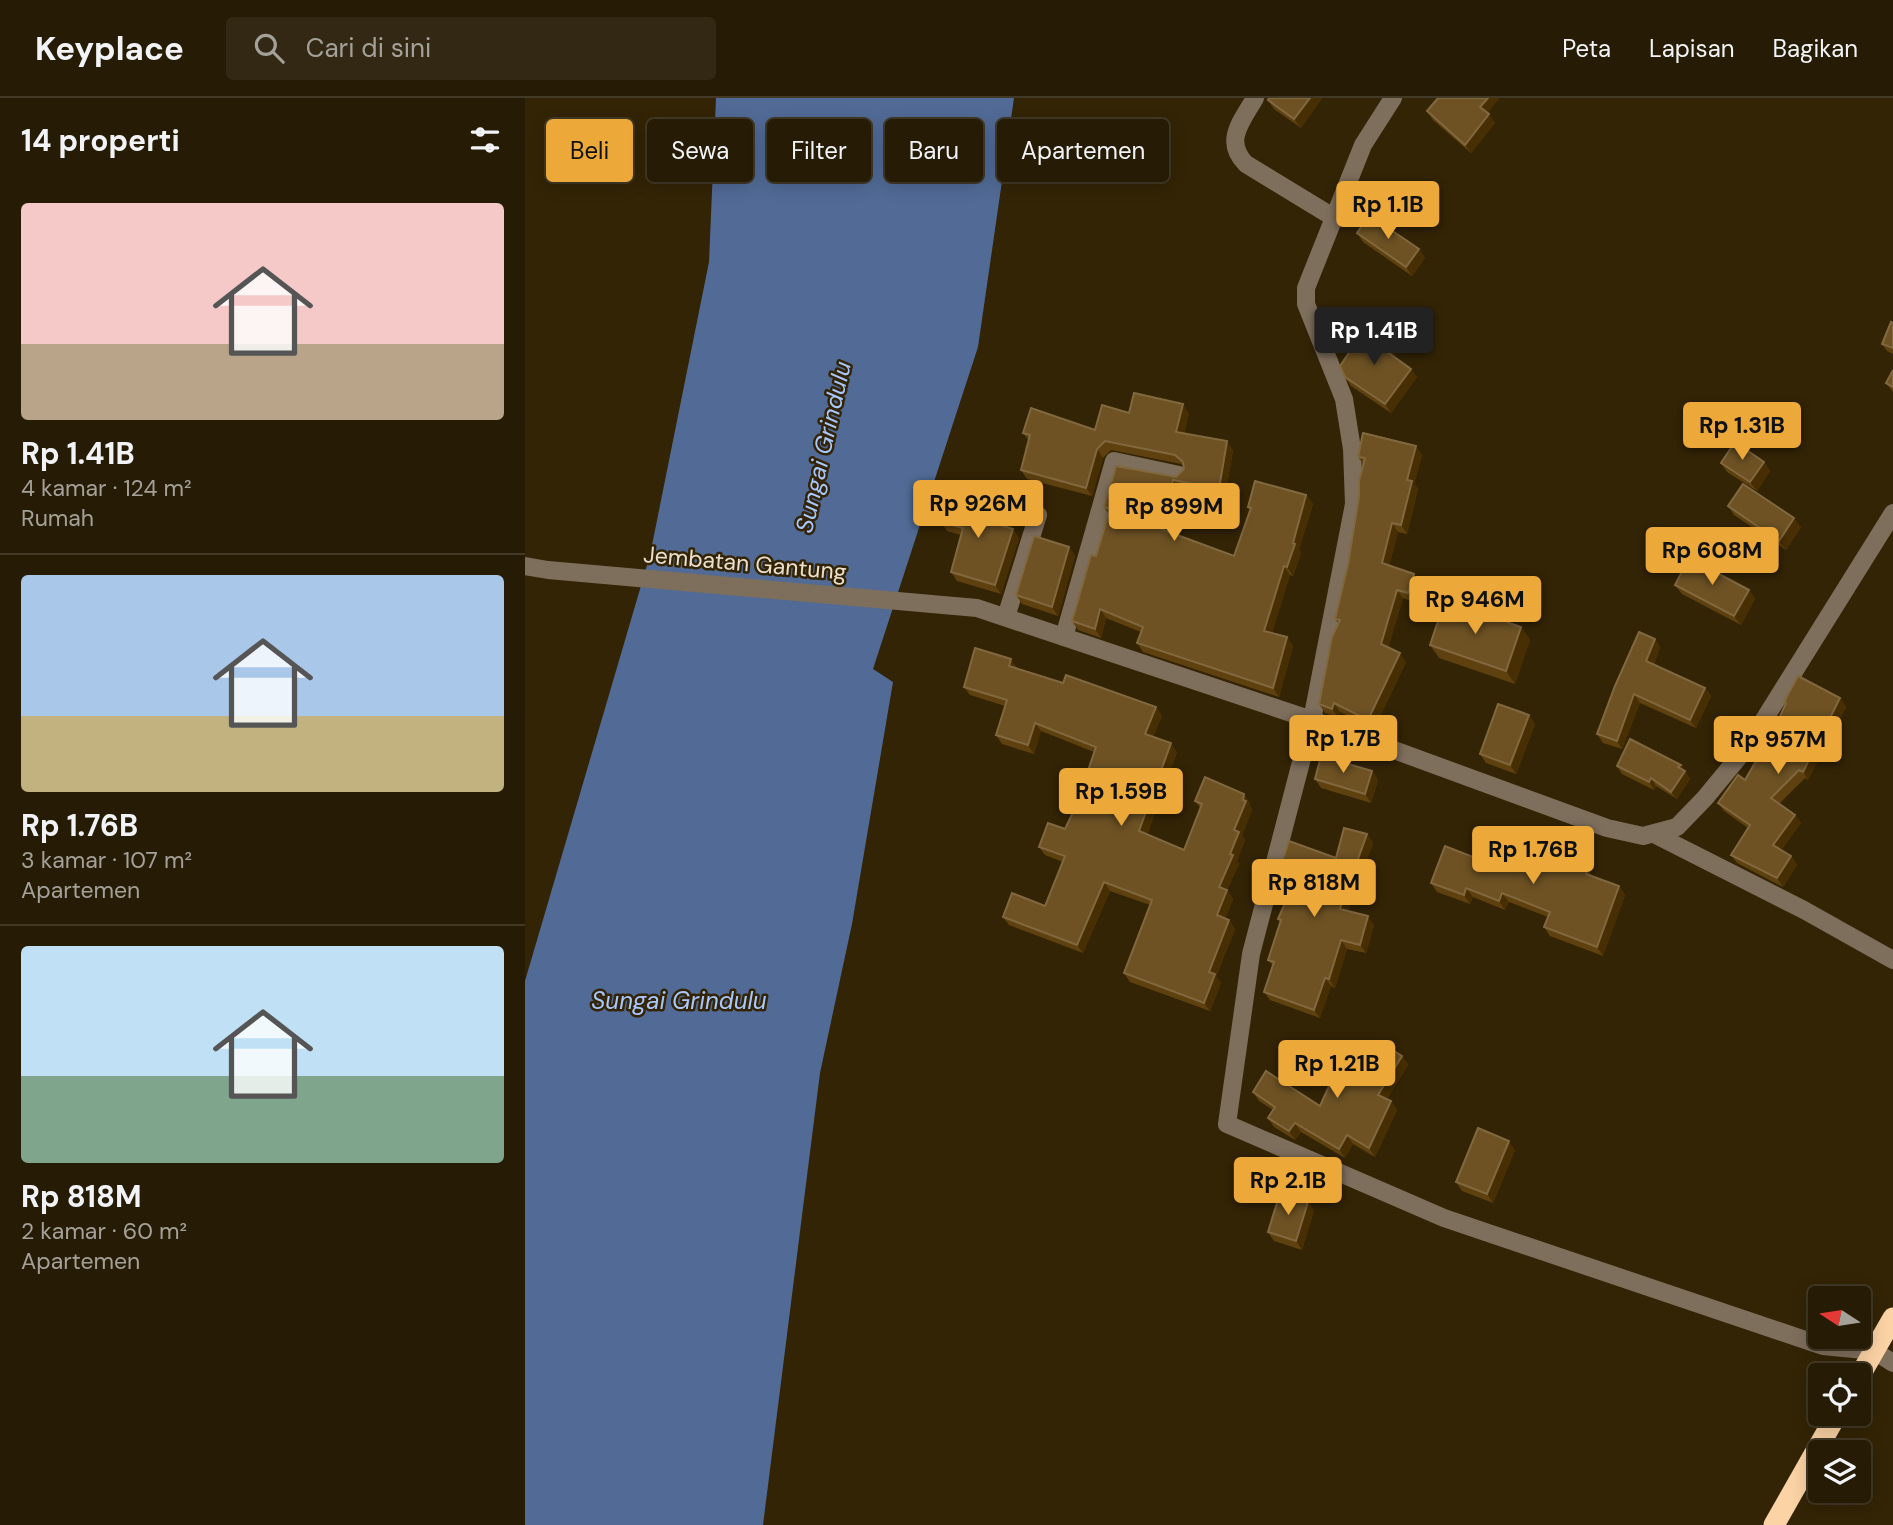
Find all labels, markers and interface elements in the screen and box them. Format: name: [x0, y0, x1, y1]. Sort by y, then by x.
search box: [226, 17, 716, 80]
text: Keyplace: [35, 27, 184, 70]
icon: search: [250, 29, 288, 67]
text: Cari di sini: [306, 31, 431, 65]
text: Peta: [1562, 33, 1611, 64]
text: Lapisan: [1649, 33, 1734, 64]
text: Bagikan: [1772, 33, 1858, 64]
chip: Beli: [546, 119, 633, 182]
chip: Sewa: [647, 119, 753, 182]
chip: Filter: [767, 119, 871, 182]
chip: Baru: [885, 119, 983, 182]
chip: Apartemen: [997, 119, 1169, 182]
text: 14 properti: [21, 121, 180, 160]
icon: filters: [466, 121, 504, 159]
pin: Rp 1.1B: [1323, 181, 1453, 241]
text: Rp 1.1B: [1352, 189, 1424, 219]
icon: home: [200, 248, 326, 374]
pin: Rp 1.41B: [1302, 308, 1446, 367]
text: Rp 1.41B: [1330, 315, 1418, 345]
water label: Sungai Grindulu: [788, 358, 858, 536]
pin: Rp 1.31B: [1670, 402, 1814, 462]
text: Rp 1.31B: [1699, 410, 1785, 440]
text: Rp 1.41B: [21, 434, 135, 473]
text: 4 kamar · 124 m²: [21, 473, 192, 503]
pin: Rp 926M: [913, 480, 1043, 540]
pin: Rp 899M: [1109, 484, 1239, 543]
text: Rp 926M: [929, 488, 1027, 518]
text: Rp 899M: [1125, 491, 1223, 521]
text: Rumah: [21, 503, 94, 533]
pin: Rp 608M: [1647, 528, 1777, 587]
text: Rp 608M: [1662, 535, 1762, 565]
street label: Jembatan Gantung: [642, 539, 848, 587]
pin: Rp 946M: [1410, 576, 1540, 636]
text: Rp 946M: [1425, 584, 1525, 614]
icon: home: [200, 620, 326, 746]
pin: Rp 1.7B: [1278, 716, 1408, 775]
pin: Rp 957M: [1713, 716, 1843, 776]
text: Rp 1.7B: [1305, 723, 1381, 753]
text: Rp 957M: [1730, 724, 1826, 754]
pin: Rp 1.59B: [1049, 768, 1193, 828]
text: Rp 1.59B: [1075, 776, 1167, 806]
text: Rp 1.76B: [21, 806, 138, 845]
pin: Rp 1.76B: [1461, 826, 1605, 886]
text: Rp 1.76B: [1488, 834, 1578, 864]
text: 3 kamar · 107 m²: [21, 845, 192, 875]
pin: Rp 818M: [1249, 860, 1379, 919]
text: Rp 818M: [1268, 867, 1360, 897]
text: Apartemen: [21, 875, 140, 905]
water label: Sungai Grindulu: [591, 985, 767, 1016]
icon: home: [200, 991, 326, 1117]
pin: Rp 1.21B: [1265, 1040, 1409, 1100]
text: Rp 1.21B: [1294, 1048, 1380, 1078]
pin: Rp 2.1B: [1223, 1158, 1353, 1217]
text: Rp 2.1B: [1250, 1165, 1326, 1195]
text: Rp 818M: [21, 1177, 142, 1216]
text: 2 kamar · 60 m²: [21, 1216, 187, 1246]
text: Apartemen: [21, 1246, 140, 1276]
north arrow: [1808, 1286, 1871, 1349]
map controls: [1808, 1286, 1871, 1503]
button: locate: [1808, 1363, 1871, 1426]
button: layers: [1808, 1440, 1871, 1503]

